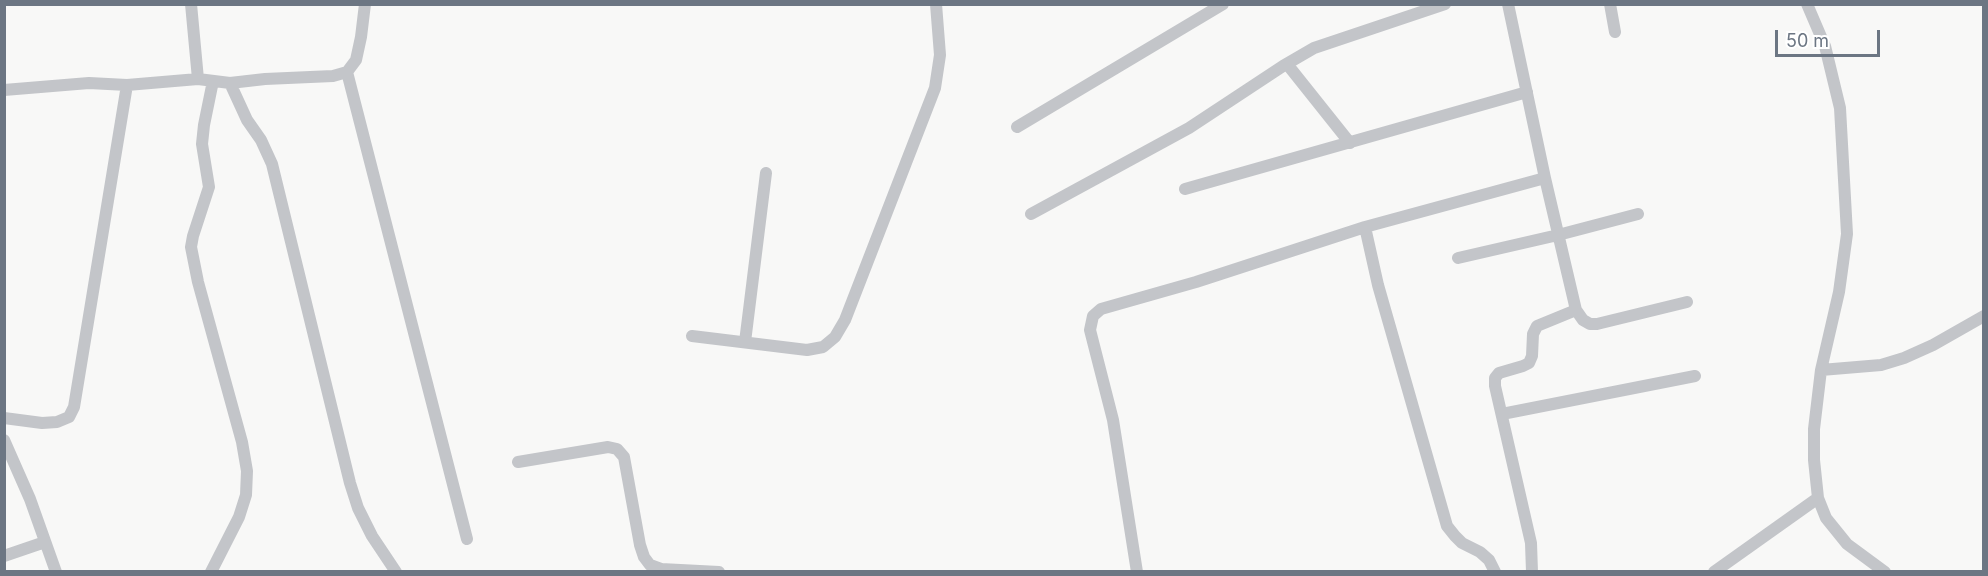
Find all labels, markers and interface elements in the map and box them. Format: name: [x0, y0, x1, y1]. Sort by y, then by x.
scale bar: [1778, 18, 1883, 56]
text: 50 m: [1786, 30, 1829, 51]

